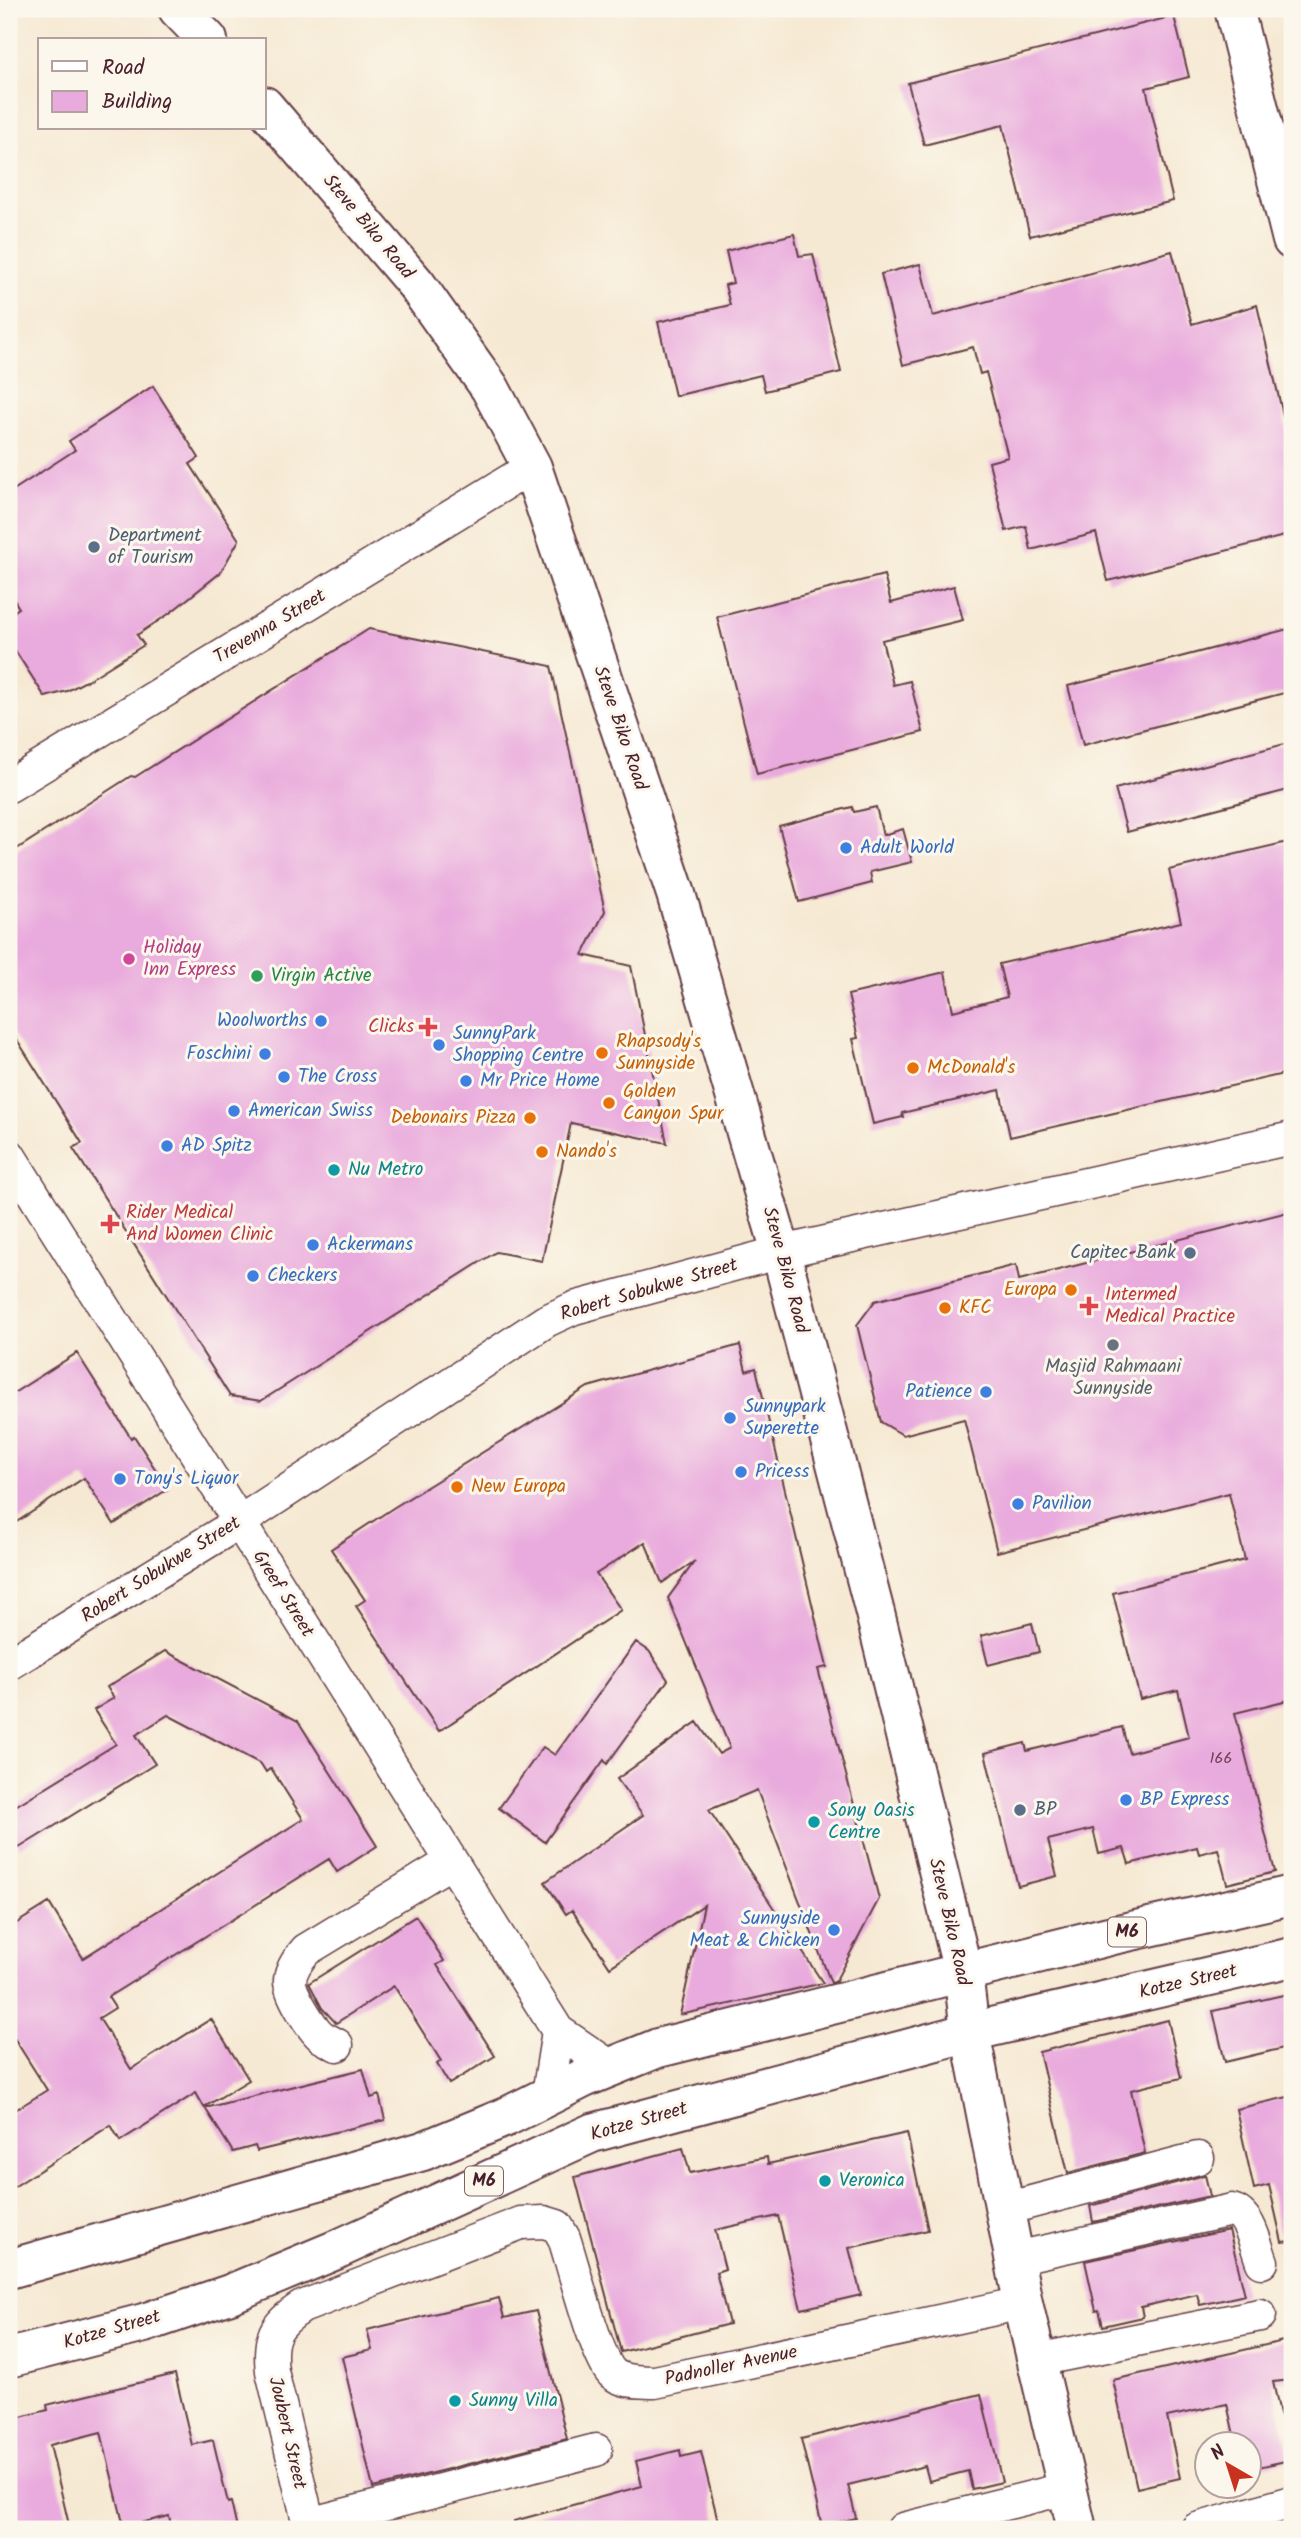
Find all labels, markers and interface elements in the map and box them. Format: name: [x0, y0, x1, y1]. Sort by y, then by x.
legend: [38, 38, 266, 130]
text: Road: [102, 52, 145, 85]
text: Building: [102, 86, 172, 119]
street label: Steve Biko Road: [315, 168, 422, 287]
place label: Department of Tourism: [108, 521, 202, 573]
marker: Department of Tourism: [86, 539, 102, 555]
street label: Trevenna Street: [208, 581, 333, 672]
street label: Steve Biko Road: [585, 662, 656, 795]
place label: Adult World: [860, 833, 954, 863]
marker: Adult World: [838, 840, 854, 856]
place label: Holiday Inn Express: [143, 933, 236, 985]
marker: Holiday Inn Express: [121, 951, 137, 967]
place label: Virgin Active: [271, 961, 372, 991]
marker: Virgin Active: [249, 968, 265, 984]
place label: Woolworths: [217, 1006, 307, 1036]
place label: Clicks: [368, 1012, 414, 1042]
marker: Woolworths: [313, 1013, 329, 1029]
marker: Clicks: [420, 1019, 436, 1035]
place label: SunnyPark Shopping Centre: [453, 1019, 584, 1071]
place label: Rhapsody's Sunnyside: [616, 1027, 701, 1079]
marker: SunnyPark Shopping Centre: [431, 1037, 447, 1053]
place label: Foschini: [187, 1039, 252, 1069]
marker: Rhapsody's Sunnyside: [594, 1045, 610, 1061]
marker: Foschini: [257, 1046, 273, 1062]
place label: McDonald's: [927, 1053, 1015, 1083]
marker: McDonald's: [905, 1060, 921, 1076]
place label: The Cross: [298, 1062, 377, 1092]
place label: Mr Price Home: [480, 1066, 600, 1096]
marker: The Cross: [276, 1069, 292, 1085]
marker: Mr Price Home: [458, 1073, 474, 1089]
place label: Golden Canyon Spur: [623, 1077, 725, 1129]
marker: Golden Canyon Spur: [601, 1095, 617, 1111]
place label: American Swiss: [248, 1096, 373, 1126]
marker: American Swiss: [226, 1103, 242, 1119]
place label: Debonairs Pizza: [391, 1103, 516, 1133]
marker: Debonairs Pizza: [522, 1110, 538, 1126]
place label: AD Spitz: [181, 1131, 252, 1161]
place label: Nando's: [556, 1137, 617, 1167]
marker: AD Spitz: [159, 1138, 175, 1154]
marker: Nando's: [534, 1144, 550, 1160]
place label: Nu Metro: [348, 1155, 423, 1185]
marker: Nu Metro: [326, 1162, 342, 1178]
place label: Rider Medical And Women Clinic: [126, 1198, 273, 1250]
street label: Steve Biko Road: [754, 1203, 816, 1337]
marker: Rider Medical And Women Clinic: [100, 1214, 120, 1234]
place label: Ackermans: [327, 1230, 413, 1260]
marker: Ackermans: [305, 1237, 321, 1253]
place label: Capitec Bank: [1070, 1238, 1176, 1268]
marker: Capitec Bank: [1182, 1245, 1198, 1261]
street label: Robert Sobukwe Street: [557, 1250, 742, 1330]
place label: Checkers: [267, 1261, 337, 1291]
marker: Checkers: [245, 1268, 261, 1284]
place label: Europa: [1004, 1275, 1057, 1305]
place label: Intermed Medical Practice: [1105, 1280, 1235, 1332]
marker: Europa: [1063, 1282, 1079, 1298]
place label: KFC: [959, 1293, 992, 1323]
marker: Intermed Medical Practice: [1079, 1296, 1099, 1316]
marker: KFC: [937, 1300, 953, 1316]
marker: Masjid Rahmaani Sunnyside: [1105, 1337, 1121, 1353]
place label: Masjid Rahmaani Sunnyside: [1045, 1352, 1183, 1404]
place label: Patience: [905, 1377, 972, 1407]
marker: Patience: [978, 1384, 994, 1400]
place label: Sunnypark Superette: [744, 1392, 826, 1444]
marker: Sunnypark Superette: [722, 1410, 738, 1426]
place label: Pricess: [755, 1457, 809, 1487]
place label: Tony's Liquor: [134, 1464, 240, 1494]
marker: Pricess: [733, 1464, 749, 1480]
marker: Tony's Liquor: [112, 1471, 128, 1487]
place label: New Europa: [471, 1472, 566, 1502]
marker: New Europa: [449, 1479, 465, 1495]
place label: Pavilion: [1032, 1489, 1092, 1519]
marker: Pavilion: [1010, 1496, 1026, 1512]
street label: Robert Sobukwe Street: [75, 1508, 247, 1631]
street label: Greef Street: [244, 1545, 322, 1644]
house number: 166: [1210, 1746, 1232, 1771]
place label: BP Express: [1140, 1785, 1229, 1815]
marker: BP Express: [1118, 1792, 1134, 1808]
place label: BP: [1034, 1795, 1057, 1825]
place label: Sony Oasis Centre: [828, 1796, 915, 1848]
marker: BP: [1012, 1802, 1028, 1818]
marker: Sony Oasis Centre: [806, 1814, 822, 1830]
street label: Steve Biko Road: [920, 1855, 978, 1989]
place label: Sunnyside Meat & Chicken: [689, 1904, 820, 1956]
road number: M6: [1108, 1918, 1146, 1946]
marker: Sunnyside Meat & Chicken: [826, 1922, 842, 1938]
street label: Kotze Street: [1136, 1956, 1241, 2008]
street label: Kotze Street: [587, 2094, 692, 2150]
road number: M6: [465, 2166, 503, 2196]
place label: Veronica: [839, 2166, 905, 2196]
marker: Veronica: [817, 2173, 833, 2189]
street label: Kotze Street: [60, 2302, 165, 2358]
street label: Padnoller Avenue: [662, 2337, 801, 2395]
street label: Joubert Street: [259, 2374, 315, 2493]
place label: Sunny Villa: [469, 2386, 558, 2416]
marker: Sunny Villa: [447, 2393, 463, 2409]
north arrow: [1192, 2430, 1262, 2500]
text: N: [1204, 2438, 1233, 2469]

